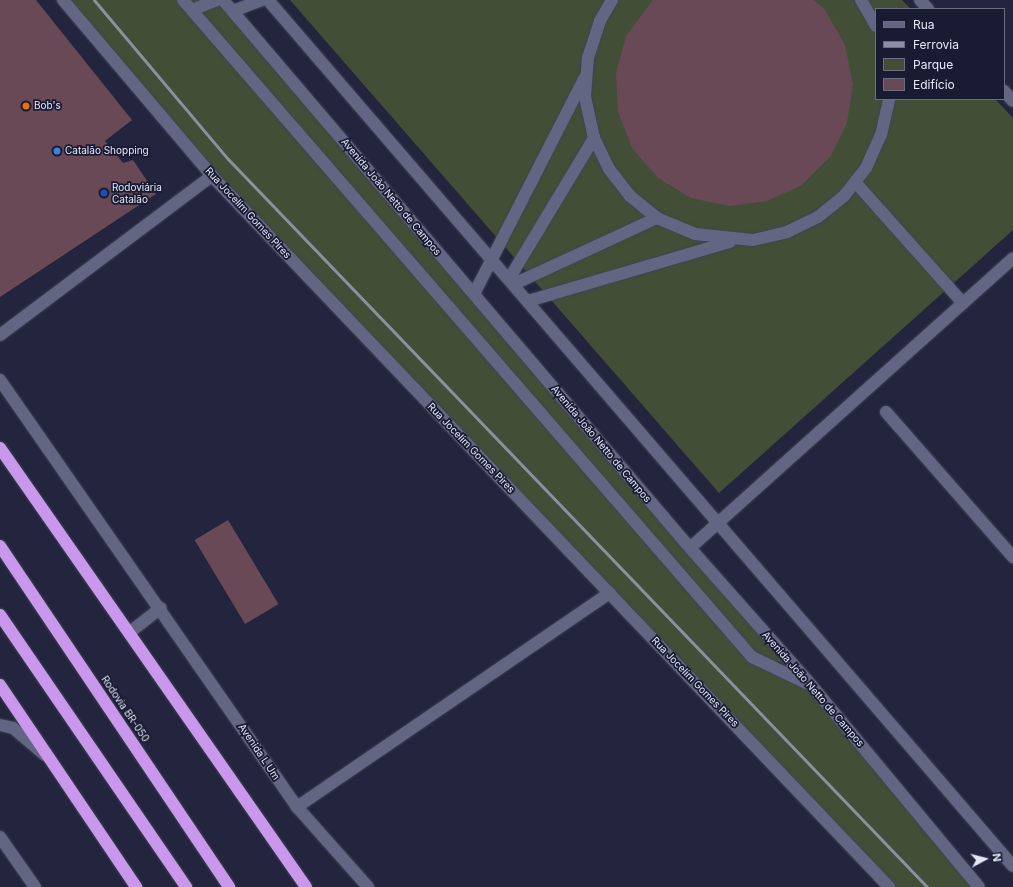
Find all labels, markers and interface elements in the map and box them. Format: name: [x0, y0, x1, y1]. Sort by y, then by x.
legend: [875, 8, 1005, 100]
text: Rua: [913, 17, 935, 32]
text: Ferrovia: [913, 37, 959, 52]
text: Parque: [913, 57, 953, 72]
text: Edifício: [913, 77, 955, 92]
place label: Bob's: [34, 100, 61, 112]
marker: Bob's: [21, 101, 31, 111]
street label: Avenida João Netto de Campos: [339, 136, 443, 258]
place label: Catalão Shopping: [65, 145, 149, 157]
marker: Catalão Shopping: [52, 146, 62, 156]
street label: Rua Jocelim Gomes Pires: [203, 165, 293, 261]
place label: Rodoviária Catalão: [112, 181, 162, 204]
marker: Rodoviária Catalão: [99, 188, 109, 198]
street label: Avenida João Netto de Campos: [549, 383, 653, 505]
street label: Rua Jocelim Gomes Pires: [425, 401, 517, 495]
street label: Avenida João Netto de Campos: [760, 629, 866, 749]
street label: Rua Jocelim Gomes Pires: [649, 635, 741, 729]
street label: Rodovia BR-050: [99, 674, 151, 744]
street label: Avenida L Um: [236, 722, 282, 782]
north arrow: [965, 839, 1005, 879]
text: N: [989, 853, 1004, 863]

